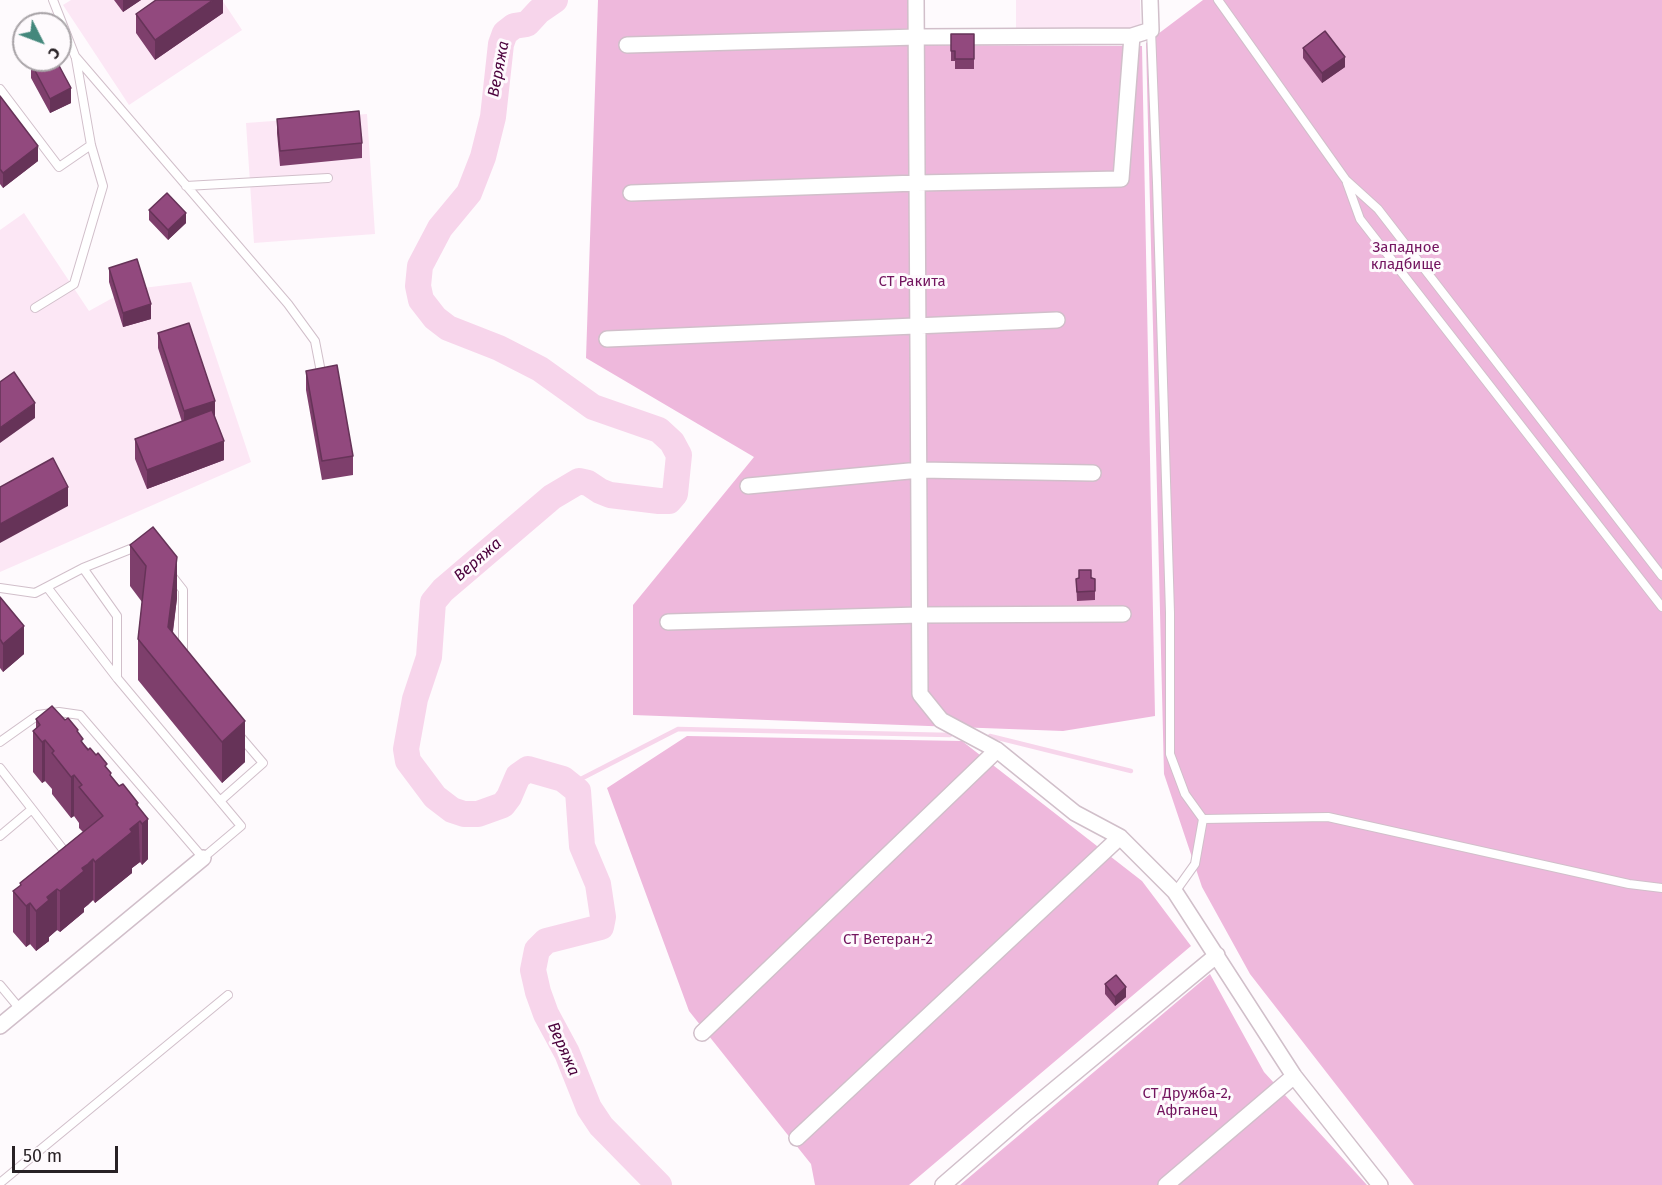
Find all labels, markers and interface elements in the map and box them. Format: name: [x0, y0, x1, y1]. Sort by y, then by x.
north arrow: [12, 12, 72, 72]
water label: Веряжа: [484, 39, 514, 99]
text: С: [44, 43, 64, 63]
park label: Западное кладбище: [1371, 239, 1441, 274]
park label: СТ Ракита: [878, 273, 946, 291]
water label: Веряжа: [450, 534, 506, 586]
park label: СТ Ветеран-2: [843, 931, 933, 949]
water label: Веряжа: [543, 1019, 583, 1079]
park label: СТ Дружба-2, Афганец: [1143, 1085, 1231, 1120]
scale bar: [15, 1134, 122, 1172]
text: 50 m: [23, 1145, 62, 1167]

